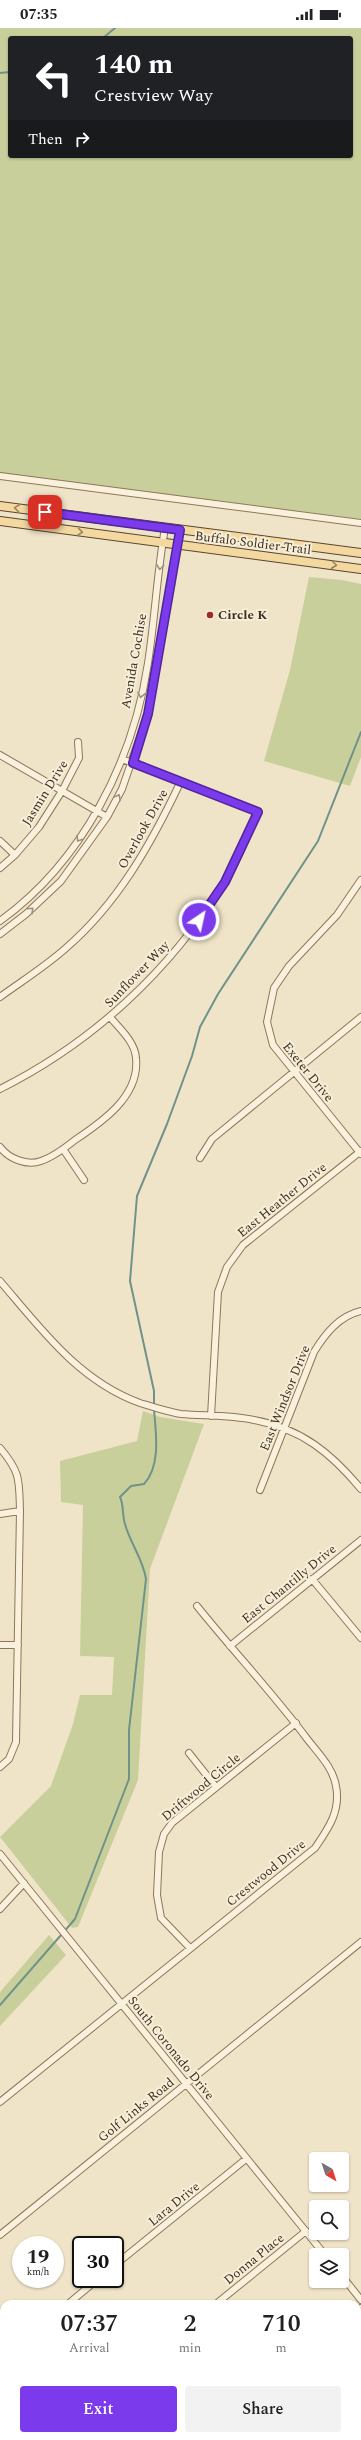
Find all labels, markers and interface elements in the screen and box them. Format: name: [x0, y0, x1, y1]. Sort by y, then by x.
text: 07:35: [20, 3, 58, 26]
text: 140 m: [94, 43, 173, 86]
icon: left: [28, 52, 80, 104]
text: Crestview Way: [94, 82, 213, 109]
text: Then: [28, 128, 63, 151]
icon: right: [71, 128, 93, 150]
pin: [28, 495, 62, 529]
icon: arrive: [34, 501, 56, 523]
one-way arrow: [14, 504, 20, 513]
street label: Buffalo Soldier Trail: [194, 526, 312, 560]
one-way arrow: [77, 527, 83, 536]
one-way arrow: [331, 561, 337, 570]
one-way arrow: [155, 564, 164, 570]
place label: Circle K: [218, 605, 267, 625]
marker: Circle K: [205, 610, 215, 620]
street label: Avenida Cochise: [116, 612, 152, 710]
one-way arrow: [138, 692, 146, 698]
street label: Jasmin Drive: [17, 756, 73, 830]
street label: Overlook Drive: [113, 785, 173, 873]
one-way arrow: [113, 794, 121, 801]
one-way arrow: [76, 835, 84, 842]
position arrow: [178, 899, 220, 941]
one-way arrow: [26, 908, 33, 915]
street label: Sunflower Way: [100, 935, 175, 1012]
street label: Exeter Drive: [277, 1038, 339, 1106]
street label: East Heather Drive: [233, 1158, 331, 1242]
street label: East Windsor Drive: [255, 1342, 315, 1454]
street label: East Chantilly Drive: [237, 1540, 341, 1628]
street label: Driftwood Circle: [157, 1748, 245, 1826]
street label: Crestwood Drive: [222, 1835, 310, 1911]
street label: South Coronado Drive: [123, 1992, 219, 2104]
street label: Golf Links Road: [93, 2073, 179, 2147]
north arrow: [309, 2152, 349, 2192]
map controls: [309, 2152, 349, 2288]
street label: Lara Drive: [144, 2177, 204, 2231]
button: search: [309, 2200, 349, 2240]
street label: Donna Place: [219, 2228, 289, 2290]
speed limit sign: 30: [72, 2236, 124, 2288]
text: 19: [27, 2242, 49, 2272]
button: layers: [309, 2248, 349, 2288]
text: km/h: [27, 2264, 49, 2280]
text: 07:37: [60, 2306, 118, 2342]
text: 2: [184, 2306, 196, 2342]
text: 710: [262, 2306, 301, 2342]
text: Arrival: [69, 2338, 110, 2358]
text: min: [179, 2338, 201, 2358]
text: m: [276, 2338, 287, 2358]
button: Exit: [20, 2386, 177, 2432]
button: Share: [185, 2386, 341, 2432]

